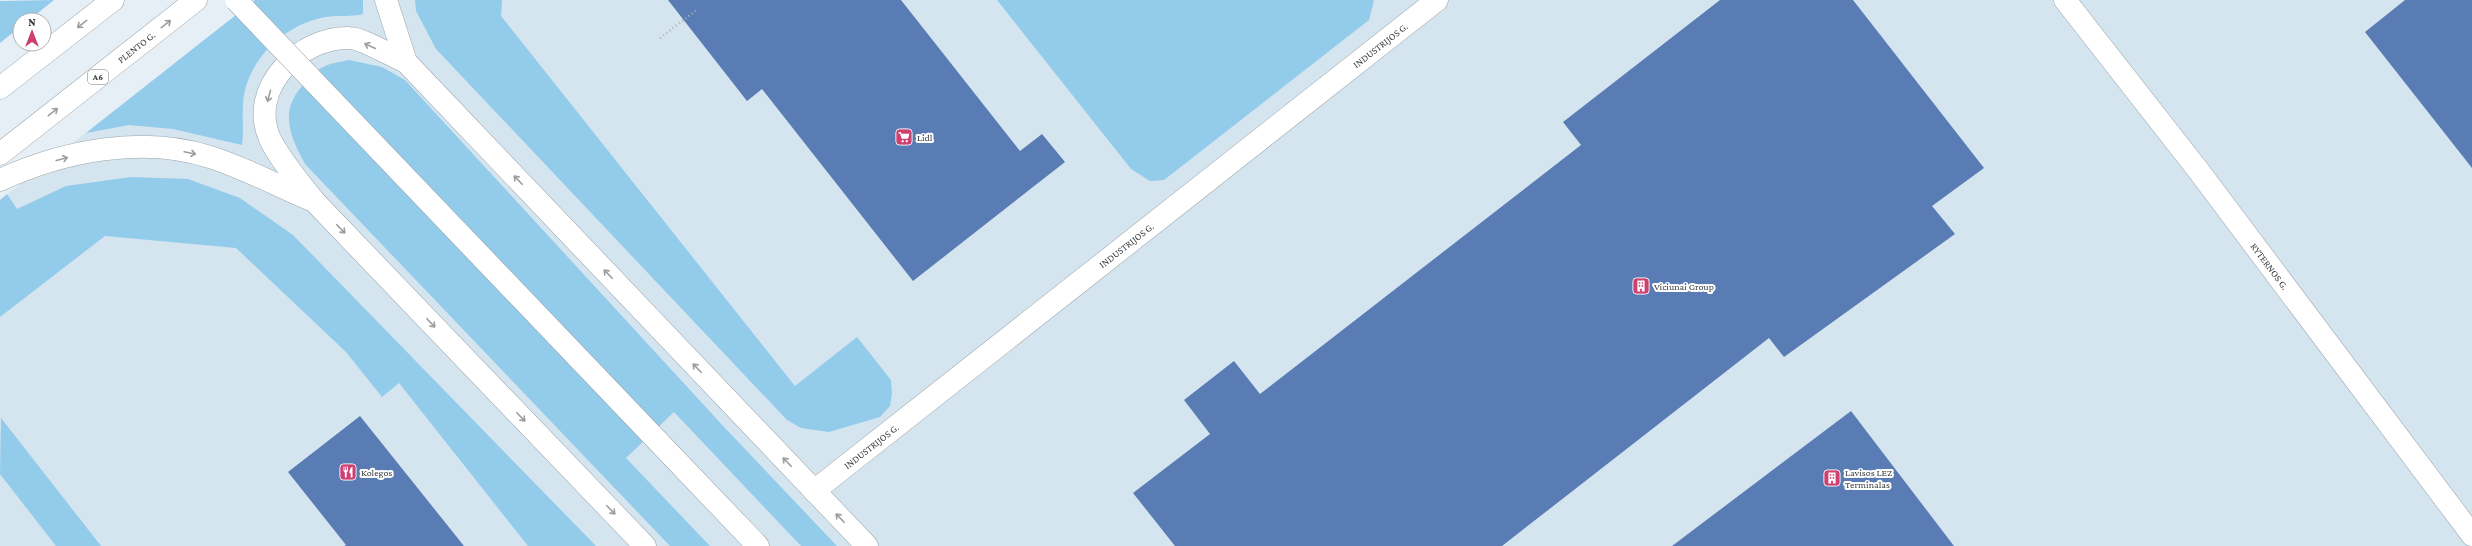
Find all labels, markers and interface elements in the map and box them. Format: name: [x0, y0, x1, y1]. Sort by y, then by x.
north arrow: [12, 12, 52, 52]
text: N: [28, 16, 36, 28]
one-way arrow: [161, 19, 172, 28]
one-way arrow: [76, 20, 87, 28]
street label: INDUSTRIJOS G.: [1351, 21, 1410, 70]
street label: PLENTO G.: [115, 29, 157, 65]
one-way arrow: [365, 42, 377, 49]
road number: A6: [88, 70, 108, 84]
one-way arrow: [265, 89, 272, 102]
one-way arrow: [47, 108, 58, 117]
supermarket icon: Lidl: [894, 127, 914, 147]
place label: Lidl: [917, 132, 933, 143]
one-way arrow: [183, 149, 196, 157]
one-way arrow: [55, 155, 68, 162]
one-way arrow: [513, 175, 523, 185]
street label: INDUSTRIJOS G.: [1097, 221, 1156, 270]
one-way arrow: [336, 224, 346, 234]
street label: RYTERNOS G.: [2249, 241, 2291, 292]
one-way arrow: [603, 269, 613, 279]
building icon: Viciunai Group: [1631, 276, 1651, 296]
place label: Viciunai Group: [1654, 281, 1714, 292]
one-way arrow: [426, 318, 436, 328]
one-way arrow: [693, 363, 702, 373]
one-way arrow: [516, 412, 526, 422]
street label: INDUSTRIJOS G.: [842, 422, 901, 471]
one-way arrow: [782, 457, 792, 467]
restaurant icon: Kolegos: [338, 462, 358, 482]
place label: Kolegos: [361, 467, 392, 478]
place label: Lavisos LEZ Terminalas: [1845, 467, 1892, 490]
building icon: Lavisos LEZ Terminalas: [1822, 468, 1842, 488]
one-way arrow: [606, 505, 616, 515]
one-way arrow: [836, 513, 845, 523]

